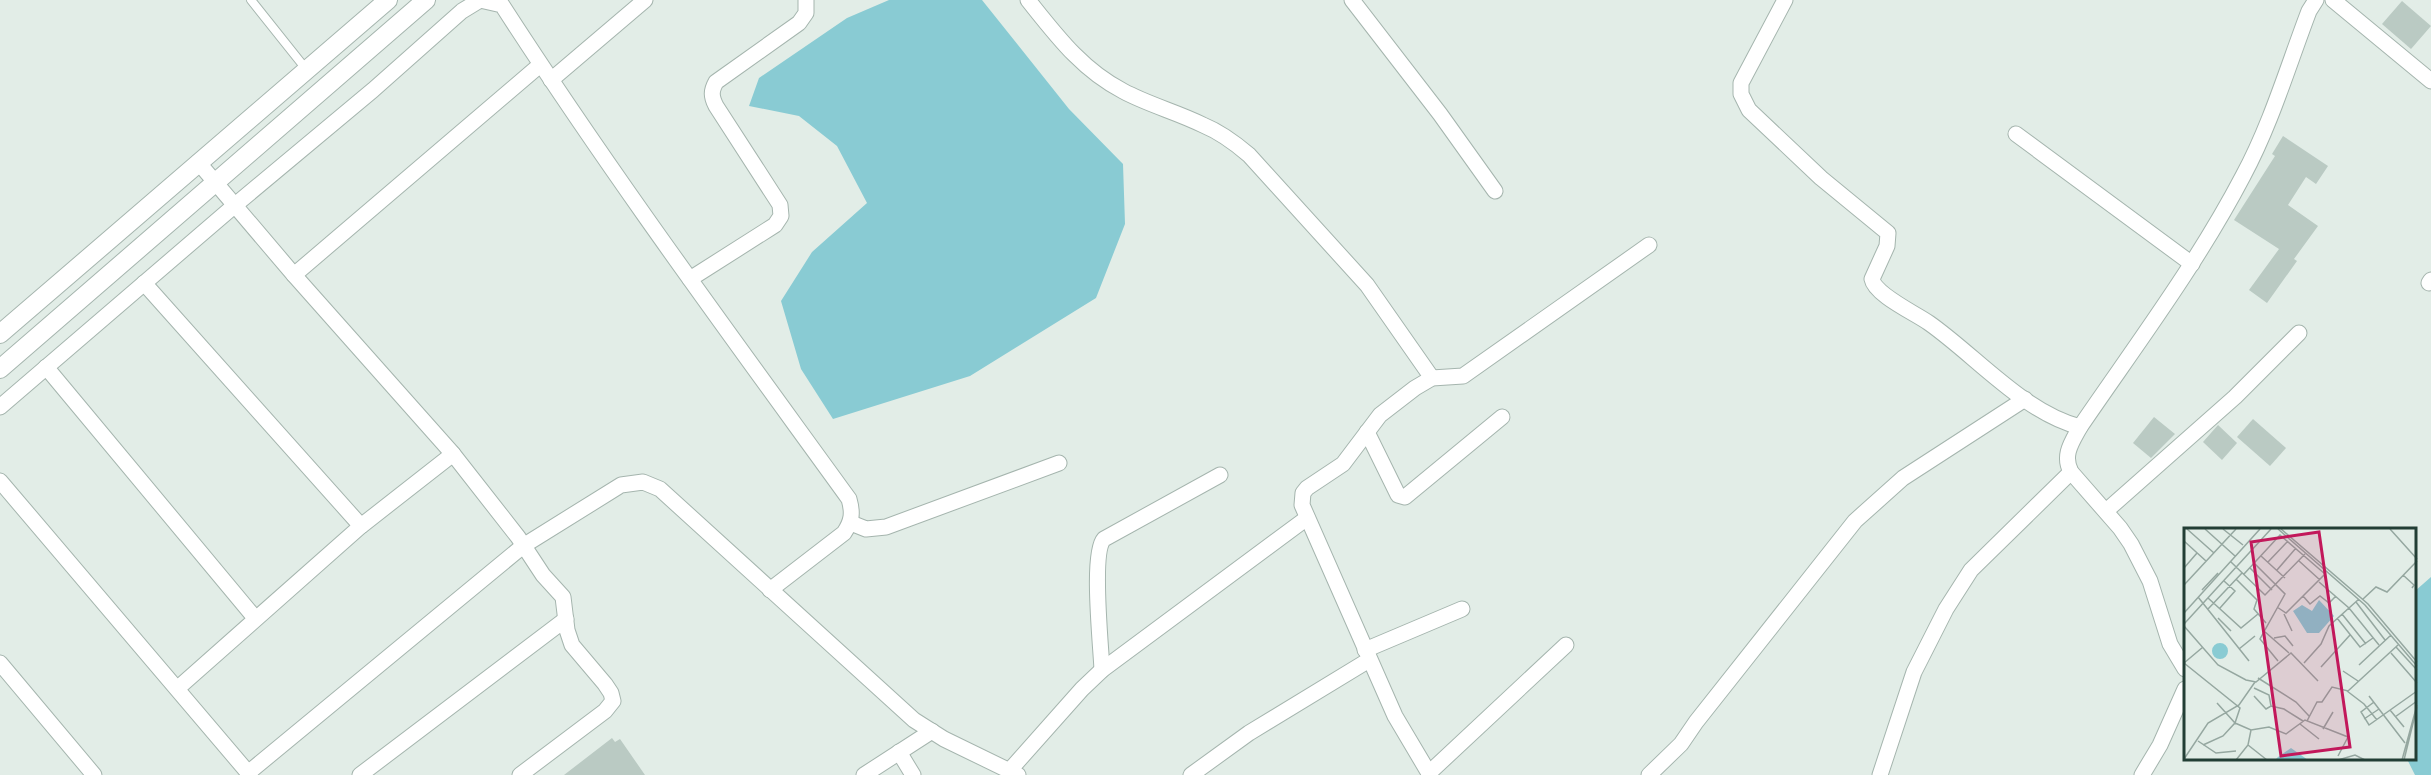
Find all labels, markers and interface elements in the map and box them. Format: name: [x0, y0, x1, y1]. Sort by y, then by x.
inset map: [2184, 528, 2416, 760]

